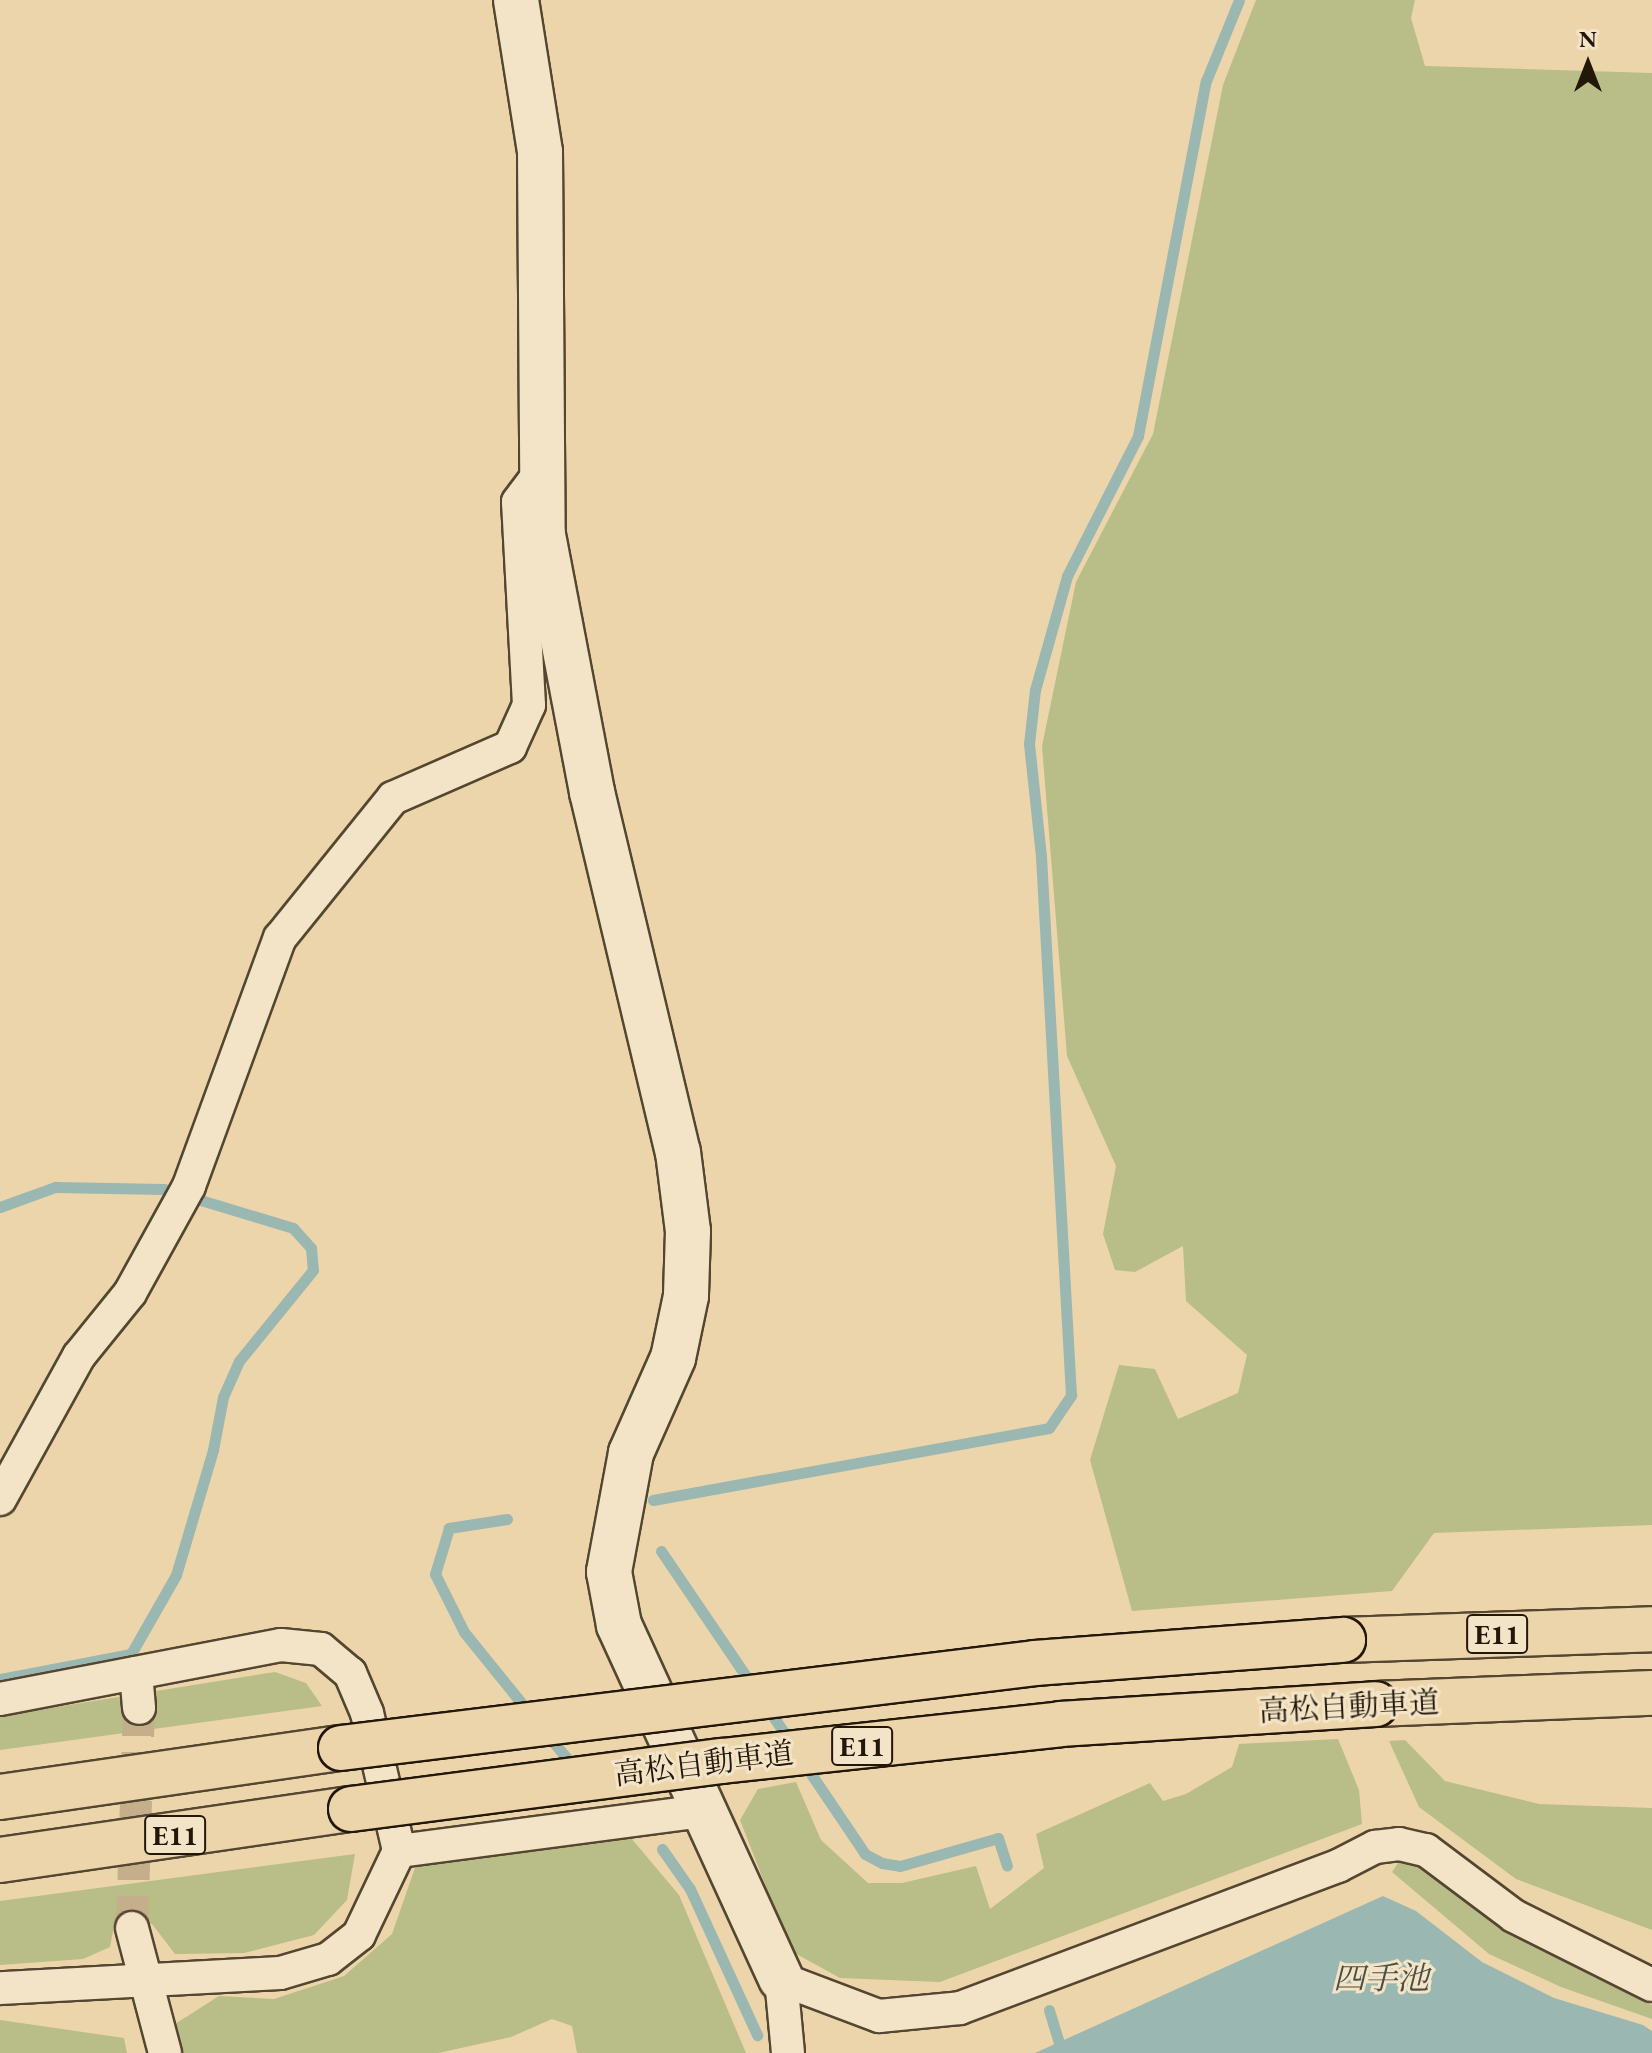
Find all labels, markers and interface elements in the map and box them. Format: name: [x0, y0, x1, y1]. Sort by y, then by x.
north arrow: [1548, 24, 1628, 104]
text: N: [1579, 25, 1597, 54]
road number: E11: [1465, 1610, 1529, 1658]
street label: 高松自動車道: [1258, 1684, 1440, 1730]
road number: E11: [830, 1722, 894, 1770]
street label: 高松自動車道: [612, 1735, 796, 1793]
road number: E11: [143, 1811, 207, 1859]
water label: 四手池: [1333, 1959, 1429, 1997]

